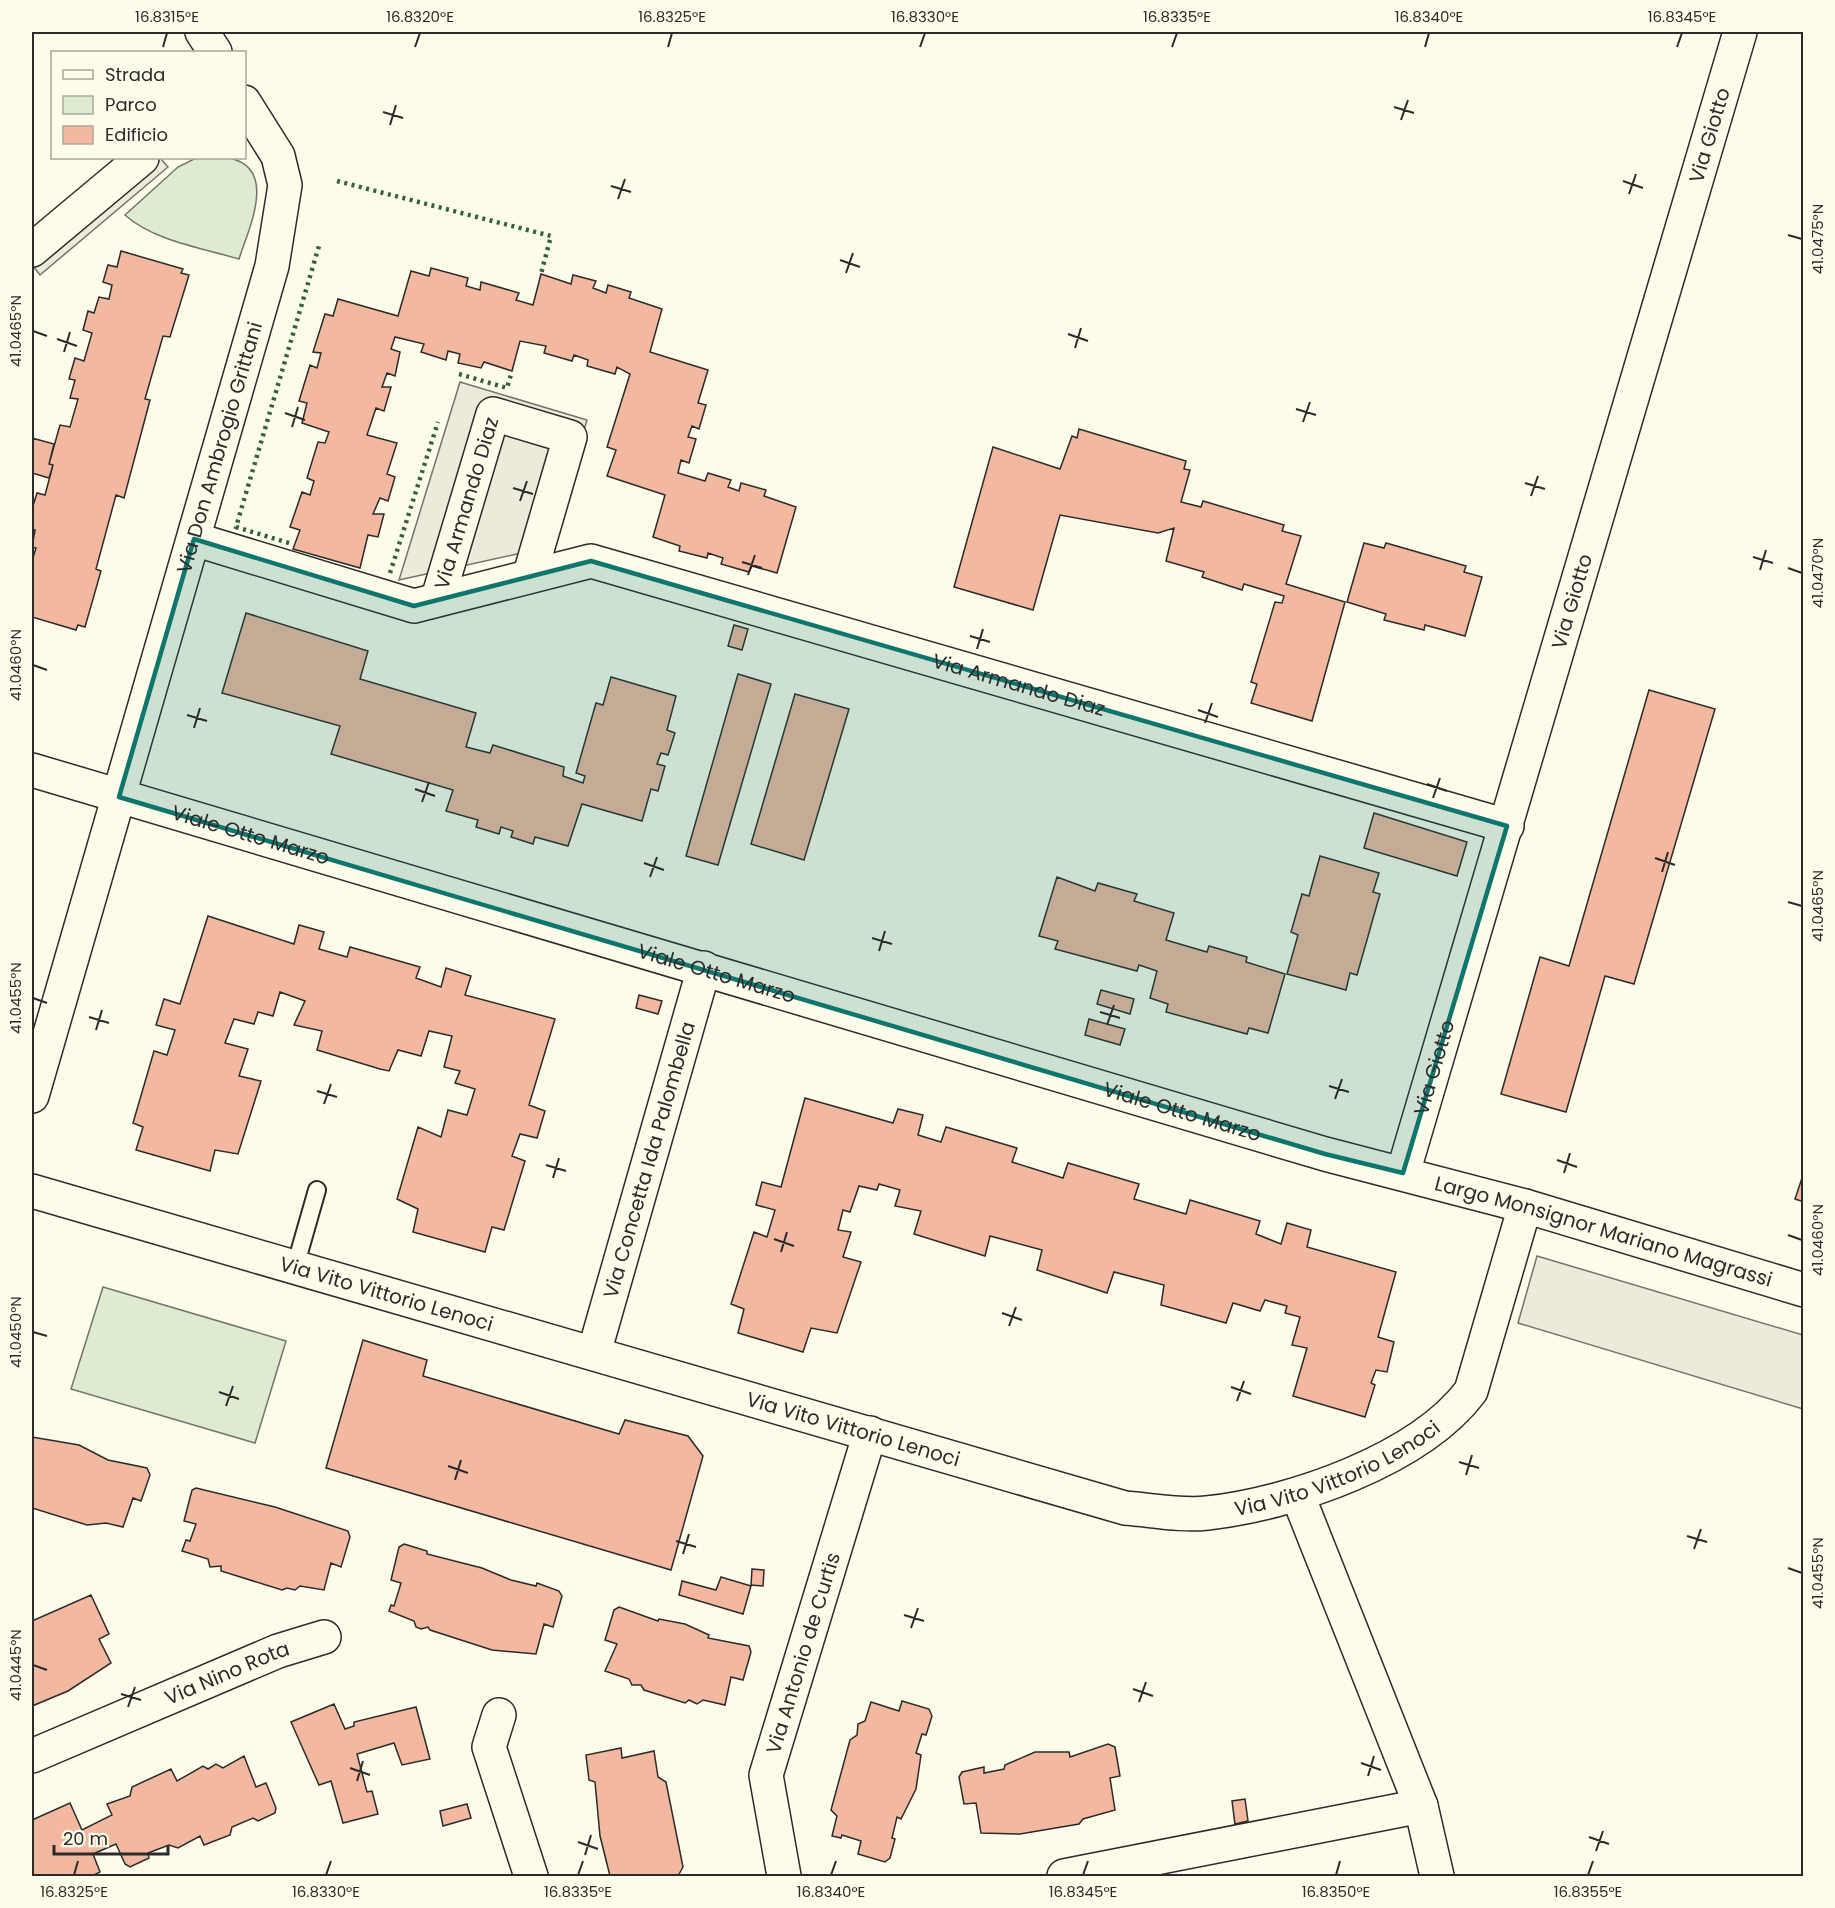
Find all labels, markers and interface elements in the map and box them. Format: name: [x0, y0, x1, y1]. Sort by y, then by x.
text: 16.8315°E: [135, 6, 199, 27]
text: 16.8320°E: [386, 6, 454, 27]
text: 16.8325°E: [638, 6, 706, 27]
text: 16.8330°E: [891, 6, 959, 27]
text: 16.8335°E: [1143, 6, 1211, 27]
text: 16.8340°E: [1395, 6, 1463, 27]
text: 16.8345°E: [1648, 6, 1716, 27]
legend: [51, 51, 246, 159]
text: Strada: [105, 62, 165, 87]
street label: Via Giotto: [1682, 84, 1737, 186]
text: Parco: [105, 92, 157, 117]
text: Edificio: [105, 122, 168, 147]
text: 41.0475°N: [1807, 204, 1828, 274]
text: 41.0465°N: [5, 295, 26, 367]
street label: Via Don Ambrogio Grittani: [170, 318, 269, 577]
street label: Via Armando Diaz: [427, 414, 505, 593]
text: 41.0470°N: [1807, 538, 1828, 608]
street label: Via Giotto: [1545, 550, 1599, 652]
text: 41.0460°N: [5, 629, 26, 701]
street label: Via Armando Diaz: [929, 647, 1109, 723]
street label: Viale Otto Marzo: [168, 798, 333, 872]
text: 41.0465°N: [1807, 870, 1828, 942]
street label: Viale Otto Marzo: [634, 937, 799, 1010]
text: 41.0455°N: [5, 962, 26, 1034]
street label: Via Giotto: [1407, 1017, 1461, 1118]
street label: Via Concetta Ida Palombella: [596, 1018, 702, 1301]
street label: Viale Otto Marzo: [1100, 1075, 1265, 1148]
street label: Largo Monsignor Mariano Magrassi: [1432, 1169, 1776, 1294]
text: 41.0460°N: [1807, 1204, 1828, 1276]
street label: Via Vito Vittorio Lenoci: [276, 1250, 497, 1338]
text: 41.0450°N: [5, 1296, 26, 1368]
street label: Via Vito Vittorio Lenoci: [743, 1385, 963, 1473]
street label: Via Vito Vittorio Lenoci: [1232, 1414, 1446, 1523]
text: 41.0455°N: [1807, 1537, 1828, 1609]
street label: Via Antonio de Curtis: [759, 1549, 847, 1757]
text: 41.0445°N: [5, 1629, 26, 1701]
street label: Via Nino Rota: [160, 1634, 293, 1712]
scale bar: [54, 1818, 168, 1856]
text: 20 m: [63, 1826, 108, 1851]
text: 16.8325°E: [40, 1881, 108, 1902]
text: 16.8330°E: [292, 1881, 360, 1902]
text: 16.8335°E: [544, 1881, 612, 1902]
text: 16.8340°E: [797, 1881, 865, 1902]
text: 16.8345°E: [1049, 1881, 1117, 1902]
text: 16.8350°E: [1302, 1881, 1370, 1902]
text: 16.8355°E: [1554, 1881, 1622, 1902]

